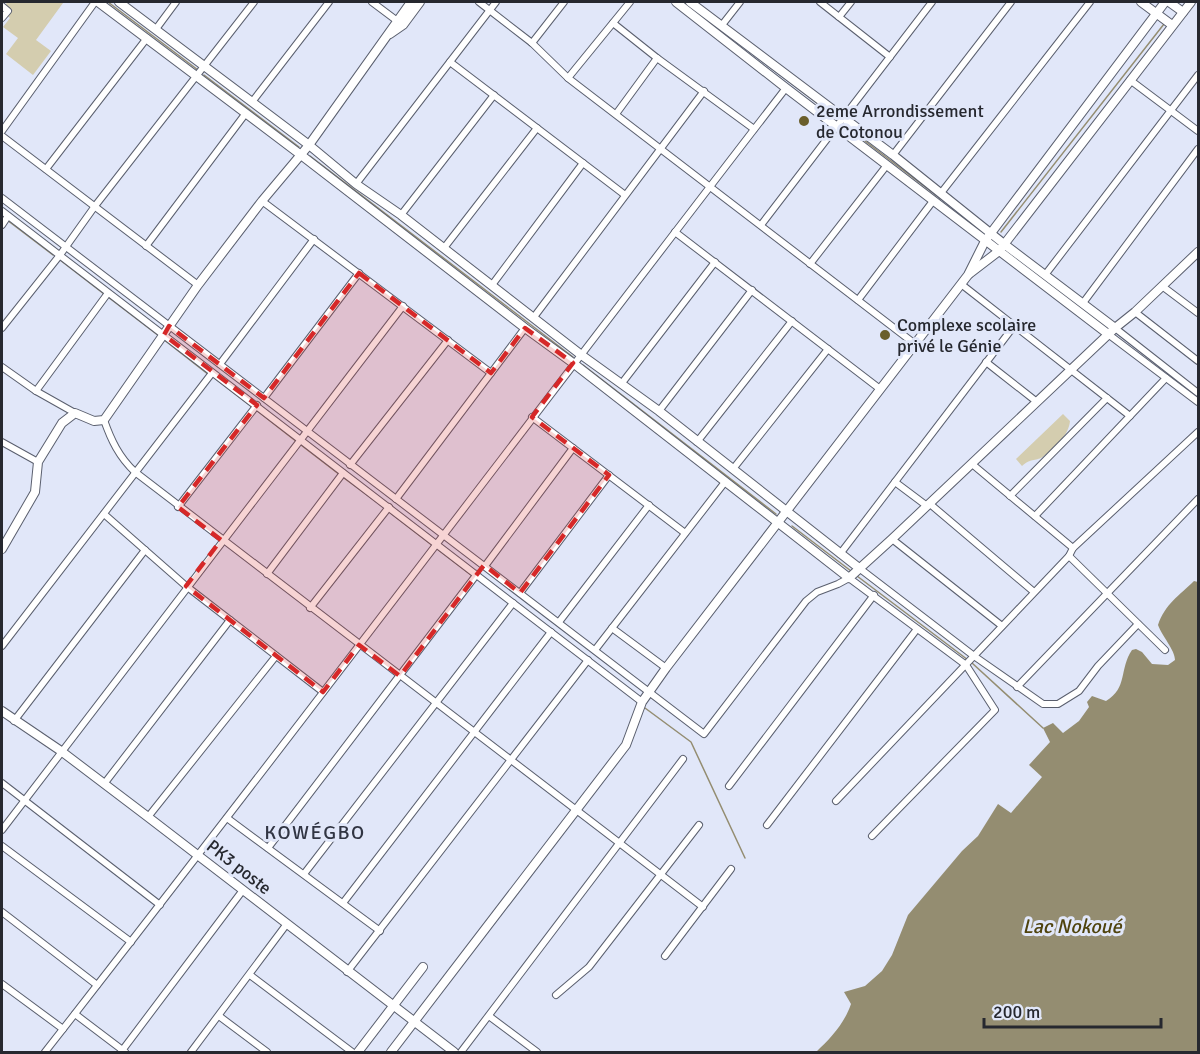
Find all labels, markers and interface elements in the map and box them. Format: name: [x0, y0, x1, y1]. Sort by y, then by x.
place label: 2eme Arrondissement de Cotonou: [816, 100, 984, 143]
marker: 2eme Arrondissement de Cotonou: [797, 114, 811, 128]
place label: Complexe scolaire privé le Génie: [897, 314, 1036, 357]
marker: Complexe scolaire privé le Génie: [878, 328, 892, 342]
district label: KOWÉGBO: [264, 820, 366, 845]
street label: PK3 poste: [202, 835, 276, 899]
water label: Lac Nokoué: [1022, 914, 1124, 939]
scale bar: [984, 991, 1161, 1029]
text: 200 m: [993, 1001, 1040, 1023]

